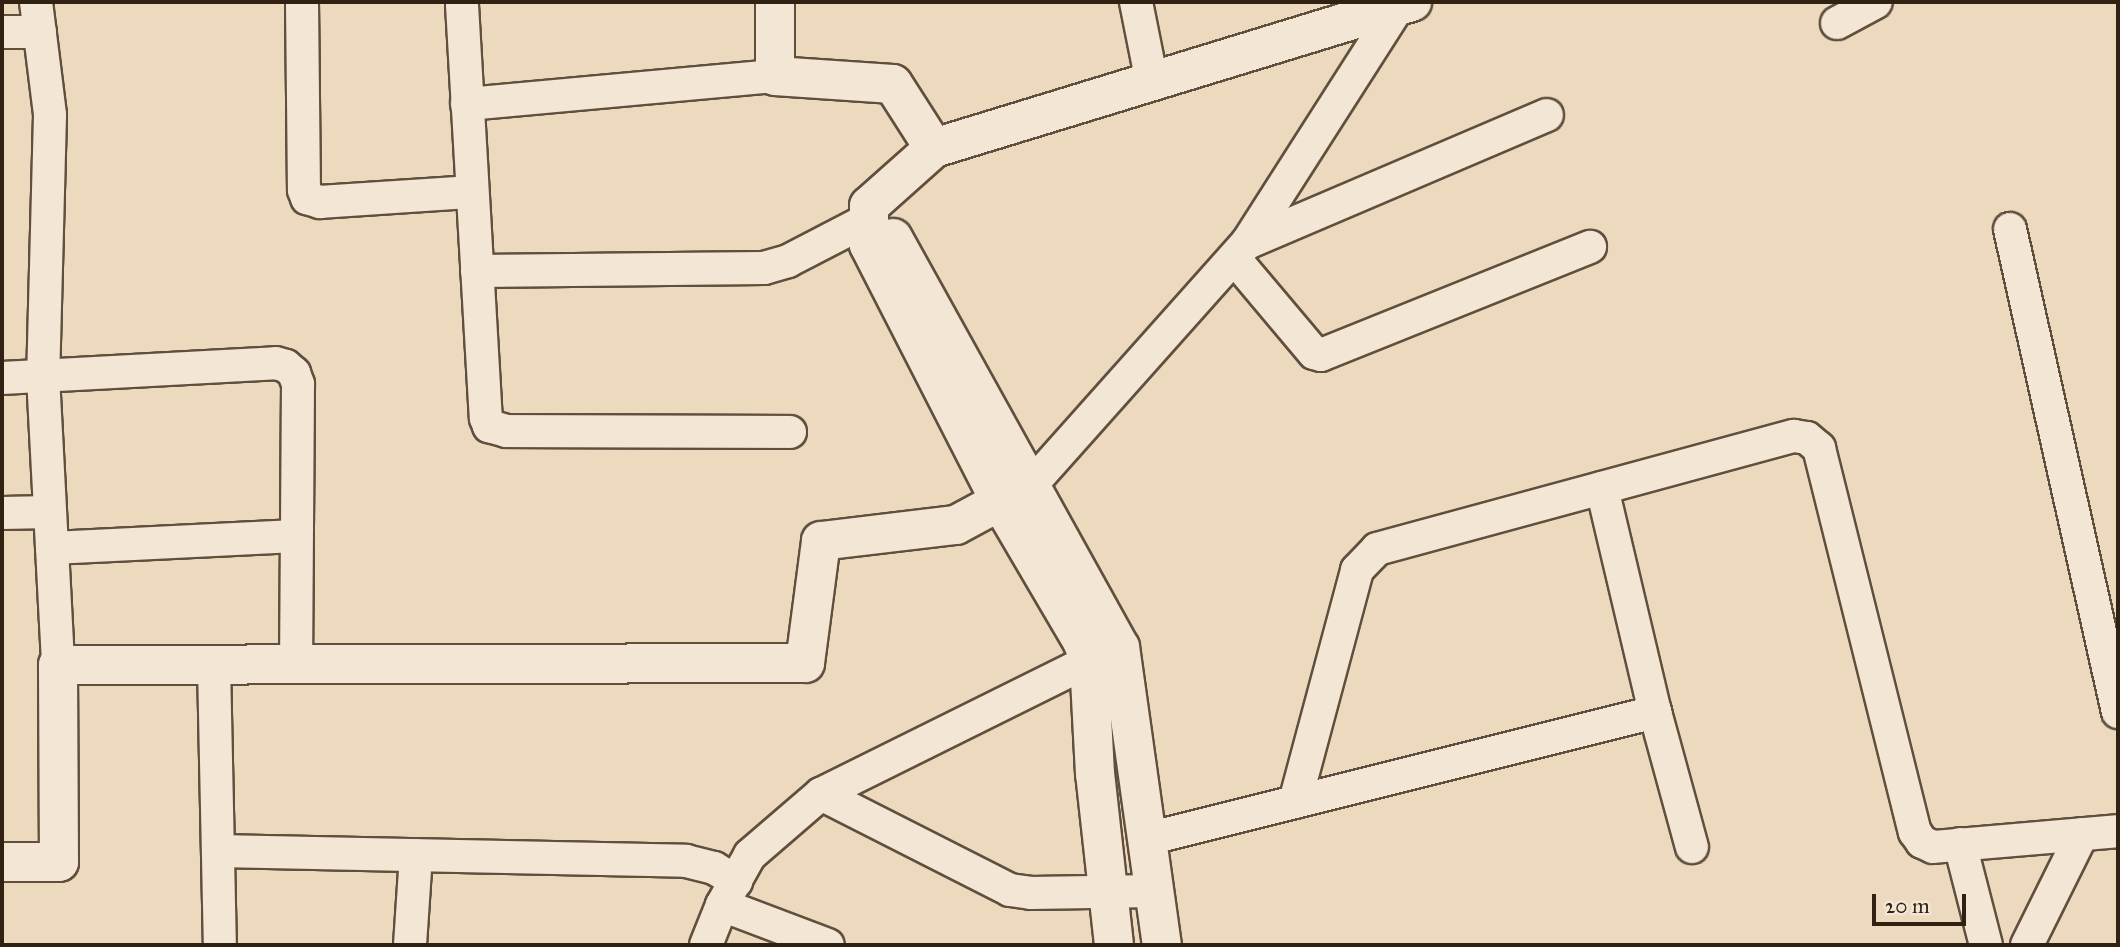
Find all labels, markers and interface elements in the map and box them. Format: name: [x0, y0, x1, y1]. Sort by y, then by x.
scale bar: [1875, 880, 1969, 924]
text: 20 m: [1885, 893, 1930, 919]

